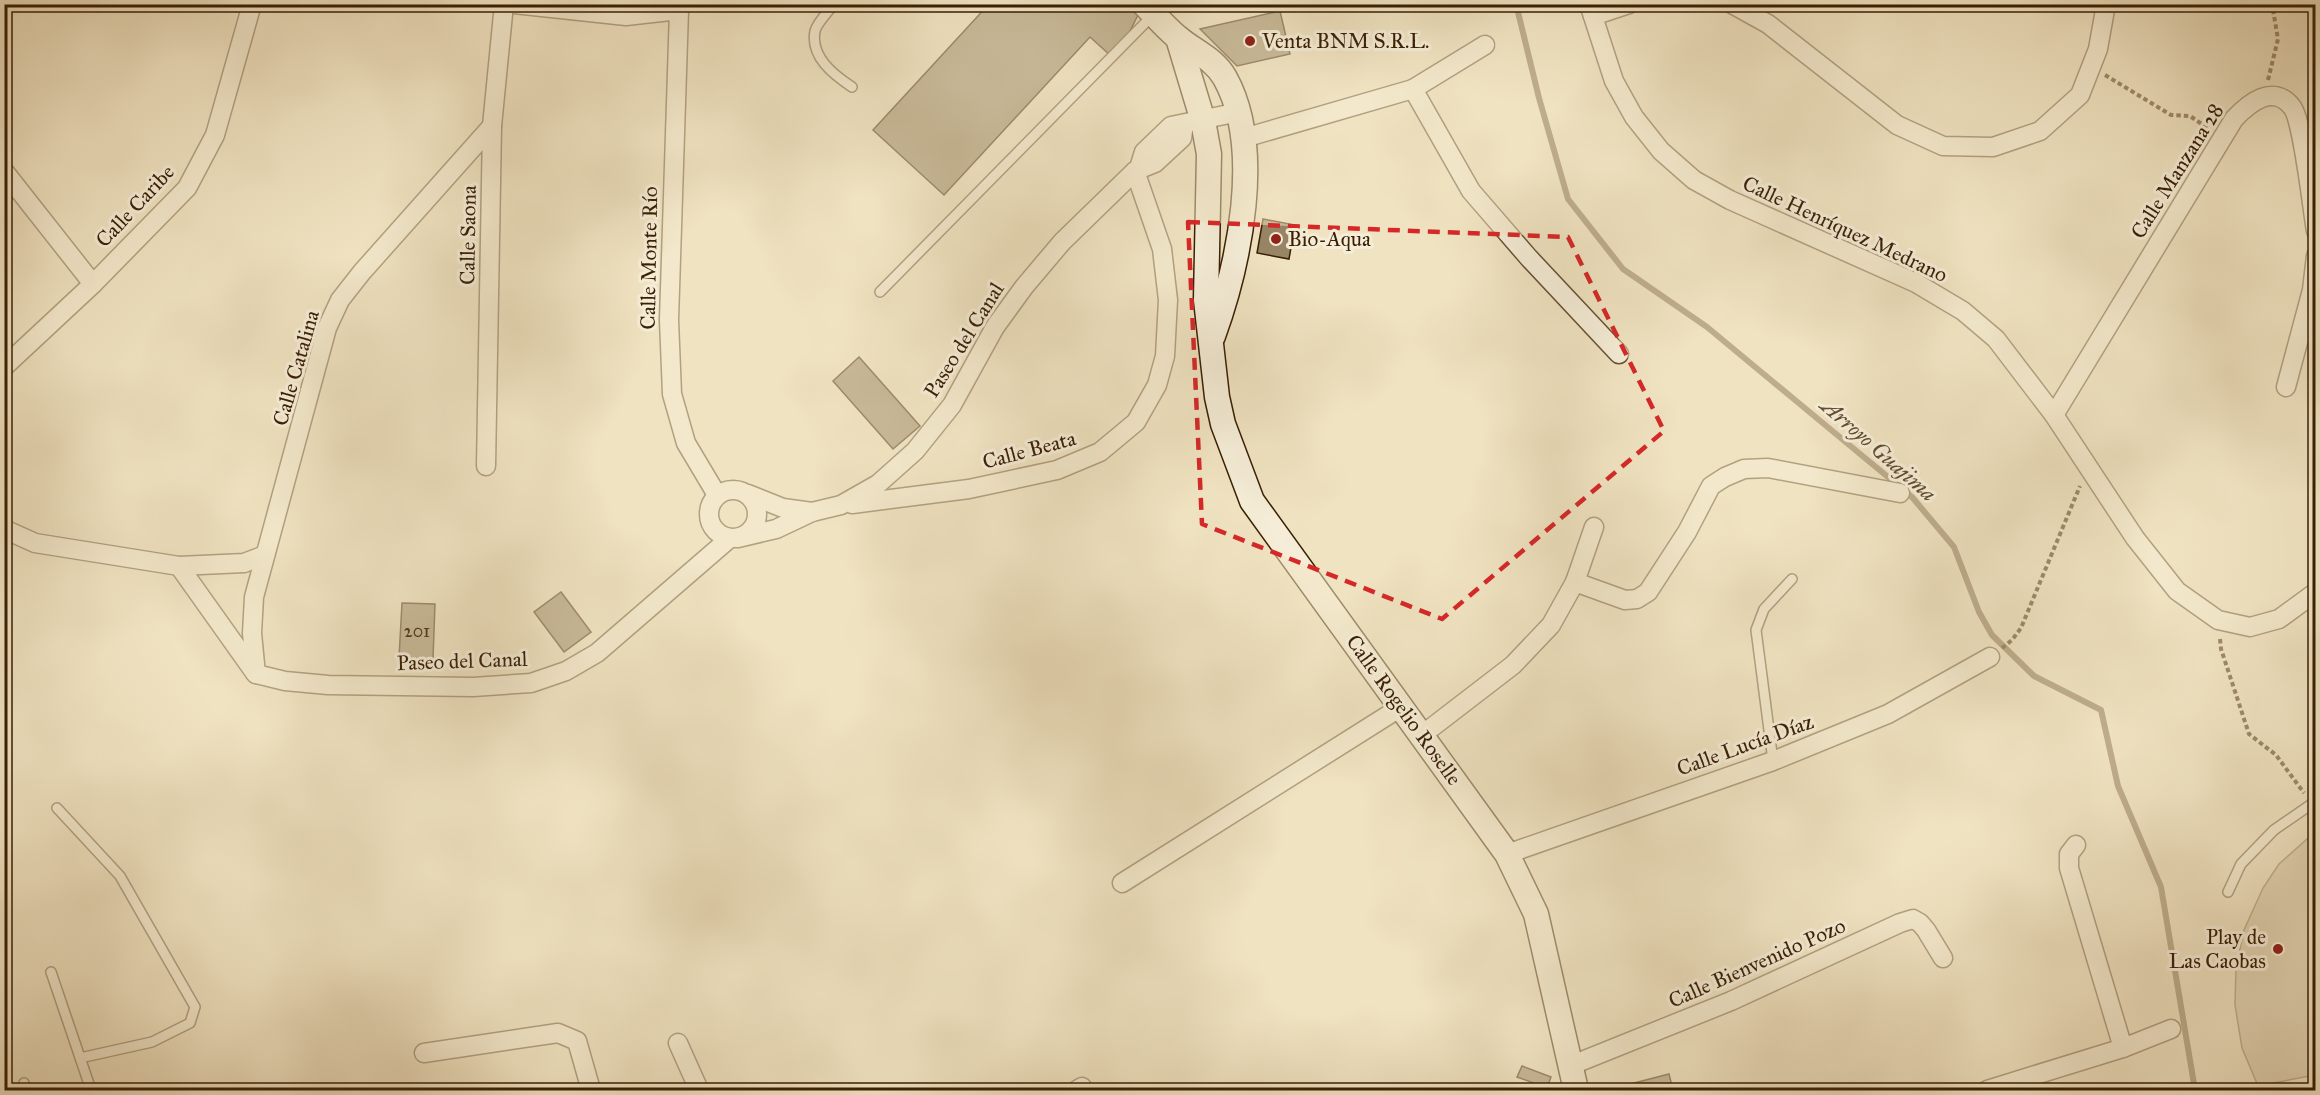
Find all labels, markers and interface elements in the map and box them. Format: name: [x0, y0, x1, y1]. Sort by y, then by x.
place label: Venta BNM S.R.L.: [1261, 28, 1429, 54]
marker: Venta BNM S.R.L.: [1243, 34, 1257, 48]
street label: Calle Manzana 28: [2125, 99, 2229, 243]
street label: Calle Caribe: [90, 159, 180, 253]
street label: Calle Henríquez Medrano: [1738, 170, 1952, 288]
street label: Calle Saona: [454, 185, 482, 285]
street label: Calle Monte Río: [635, 186, 663, 330]
place label: Bio-Aqua: [1288, 226, 1371, 252]
marker: Bio-Aqua: [1269, 232, 1283, 246]
street label: Paseo del Canal: [918, 277, 1010, 402]
street label: Calle Catalina: [267, 307, 325, 429]
water label: Arroyo Guajima: [1814, 391, 1942, 507]
street label: Calle Beata: [979, 425, 1079, 475]
house number: 201: [404, 620, 430, 642]
street label: Calle Rogelio Roselle: [1341, 630, 1468, 791]
street label: Paseo del Canal: [396, 646, 528, 676]
street label: Calle Lucía Díaz: [1673, 708, 1817, 782]
street label: Calle Bienvenido Pozo: [1664, 912, 1850, 1014]
place label: Play de Las Caobas: [2169, 924, 2266, 974]
marker: Play de Las Caobas: [2271, 942, 2285, 956]

